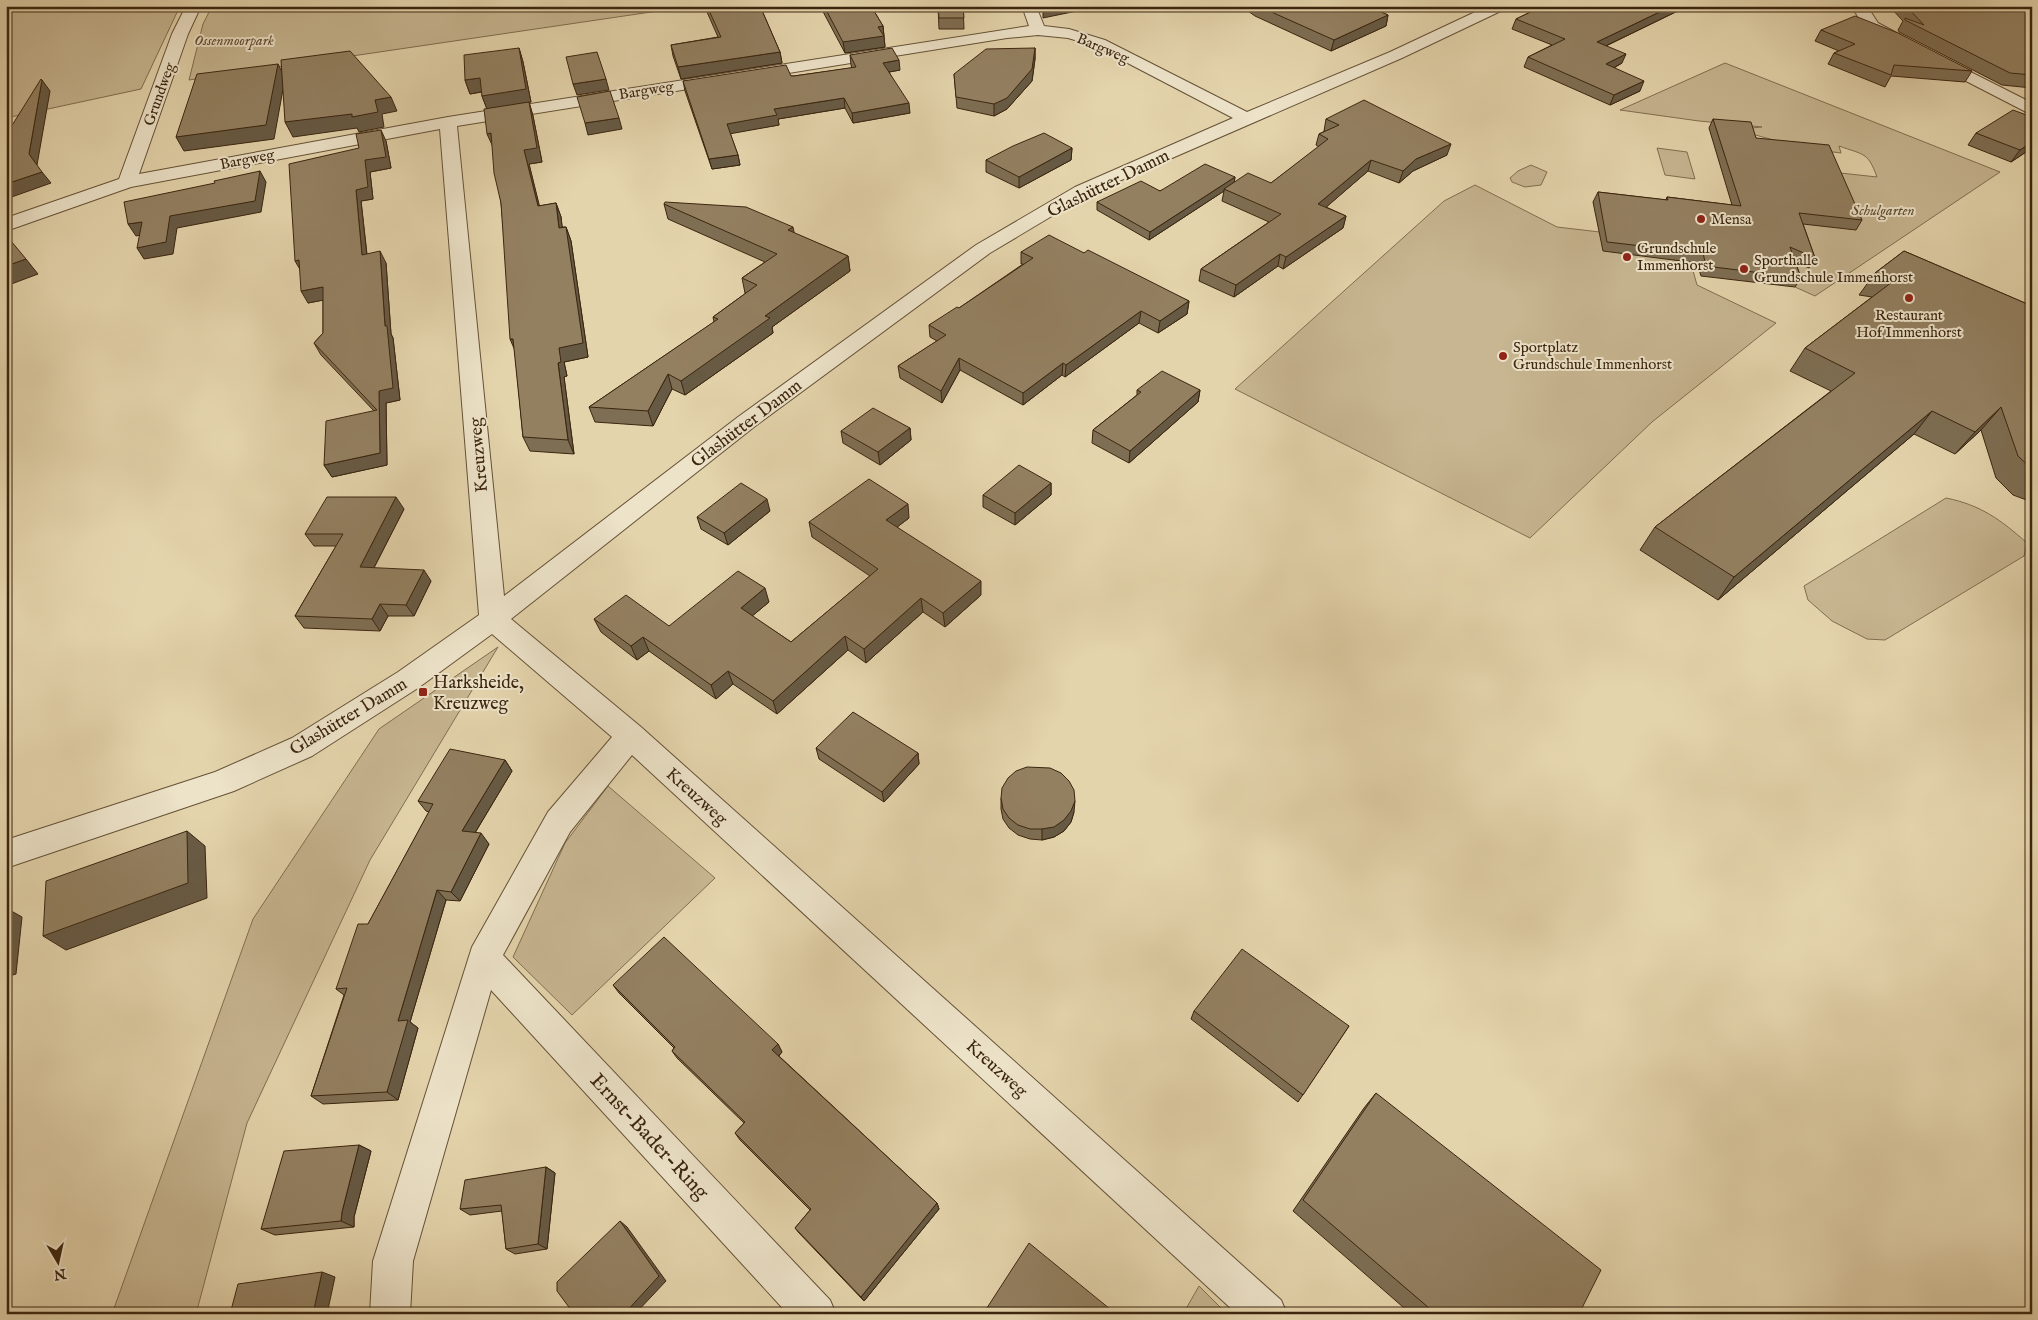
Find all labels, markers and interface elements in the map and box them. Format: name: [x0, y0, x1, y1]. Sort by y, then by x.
street label: Bargweg: [1074, 29, 1133, 68]
park label: Ossenmoorpark: [194, 31, 274, 50]
street label: Grundweg: [139, 59, 180, 128]
street label: Bargweg: [617, 77, 676, 104]
street label: Bargweg: [218, 145, 277, 174]
street label: Glashütter Damm: [1044, 145, 1174, 224]
park label: Schulgarten: [1851, 201, 1915, 221]
place label: Mensa: [1711, 210, 1752, 229]
marker: Mensa: [1695, 213, 1707, 225]
place label: Grundschule Immenhorst: [1637, 239, 1717, 275]
marker: Grundschule Immenhorst: [1621, 251, 1633, 263]
place label: Sporthalle Grundschule Immenhorst: [1754, 251, 1913, 287]
marker: Sporthalle Grundschule Immenhorst: [1738, 263, 1750, 275]
marker: Restaurant Hof Immenhorst: [1903, 292, 1915, 304]
place label: Restaurant Hof Immenhorst: [1856, 306, 1962, 342]
place label: Sportplatz Grundschule Immenhorst: [1513, 338, 1672, 374]
marker: Sportplatz Grundschule Immenhorst: [1497, 350, 1509, 362]
street label: Glashütter Damm: [687, 375, 807, 474]
street label: Kreuzweg: [465, 416, 494, 493]
place label: Harksheide, Kreuzweg: [433, 672, 524, 716]
street label: Glashütter Damm: [286, 673, 412, 761]
marker: Harksheide, Kreuzweg: [417, 686, 429, 698]
street label: Kreuzweg: [660, 763, 732, 831]
street label: Kreuzweg: [960, 1035, 1032, 1103]
street label: Ernst-Bader-Ring: [583, 1068, 715, 1206]
north arrow: [32, 1238, 82, 1288]
text: N: [52, 1264, 68, 1284]

